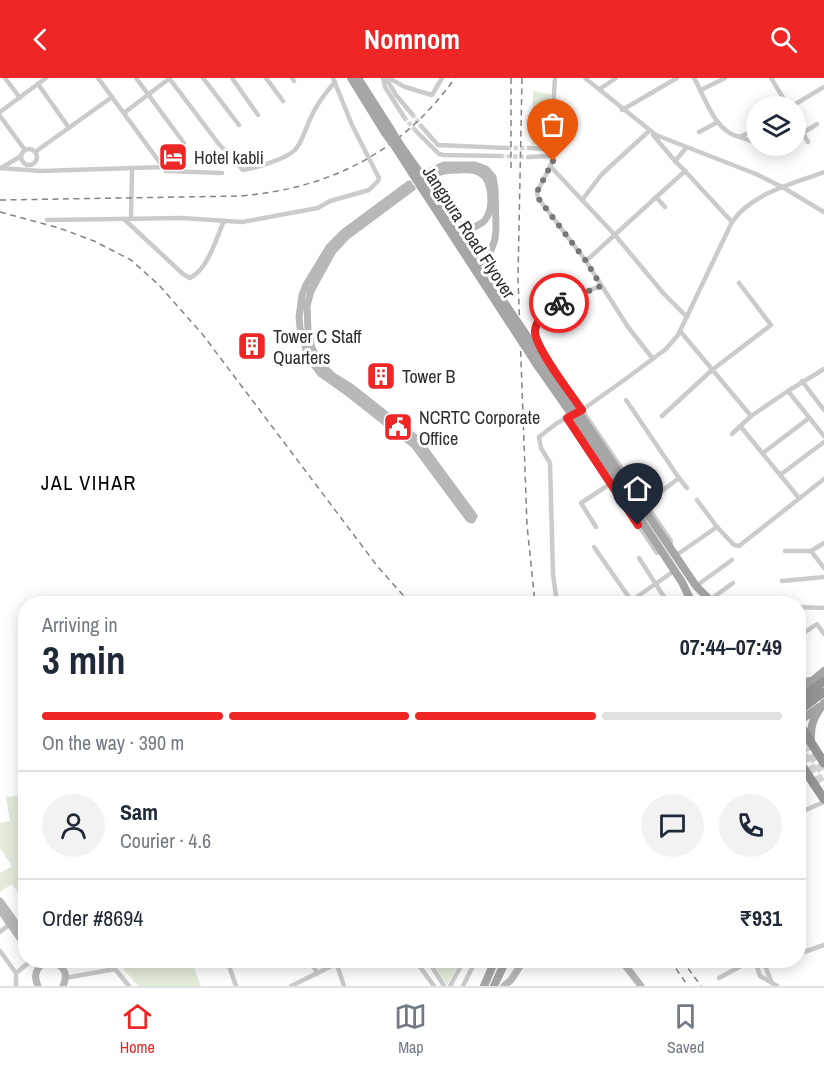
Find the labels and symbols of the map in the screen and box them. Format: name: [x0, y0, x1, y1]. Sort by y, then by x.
pin: [527, 99, 578, 161]
hotel icon: Hotel kabli: [157, 141, 189, 173]
place label: Hotel kabli: [194, 145, 264, 170]
street label: Jangpura Road Flyover: [417, 161, 521, 303]
courier: [529, 273, 589, 333]
place label: Tower C Staff Quarters: [273, 324, 361, 370]
building icon: Tower C Staff Quarters: [236, 330, 268, 362]
building icon: Tower B: [365, 360, 397, 392]
place label: Tower B: [402, 364, 455, 389]
place label: NCRTC Corporate Office: [419, 405, 540, 451]
public building icon: NCRTC Corporate Office: [382, 411, 414, 443]
pin: [612, 463, 663, 525]
district label: JAL VIHAR: [41, 469, 137, 496]

